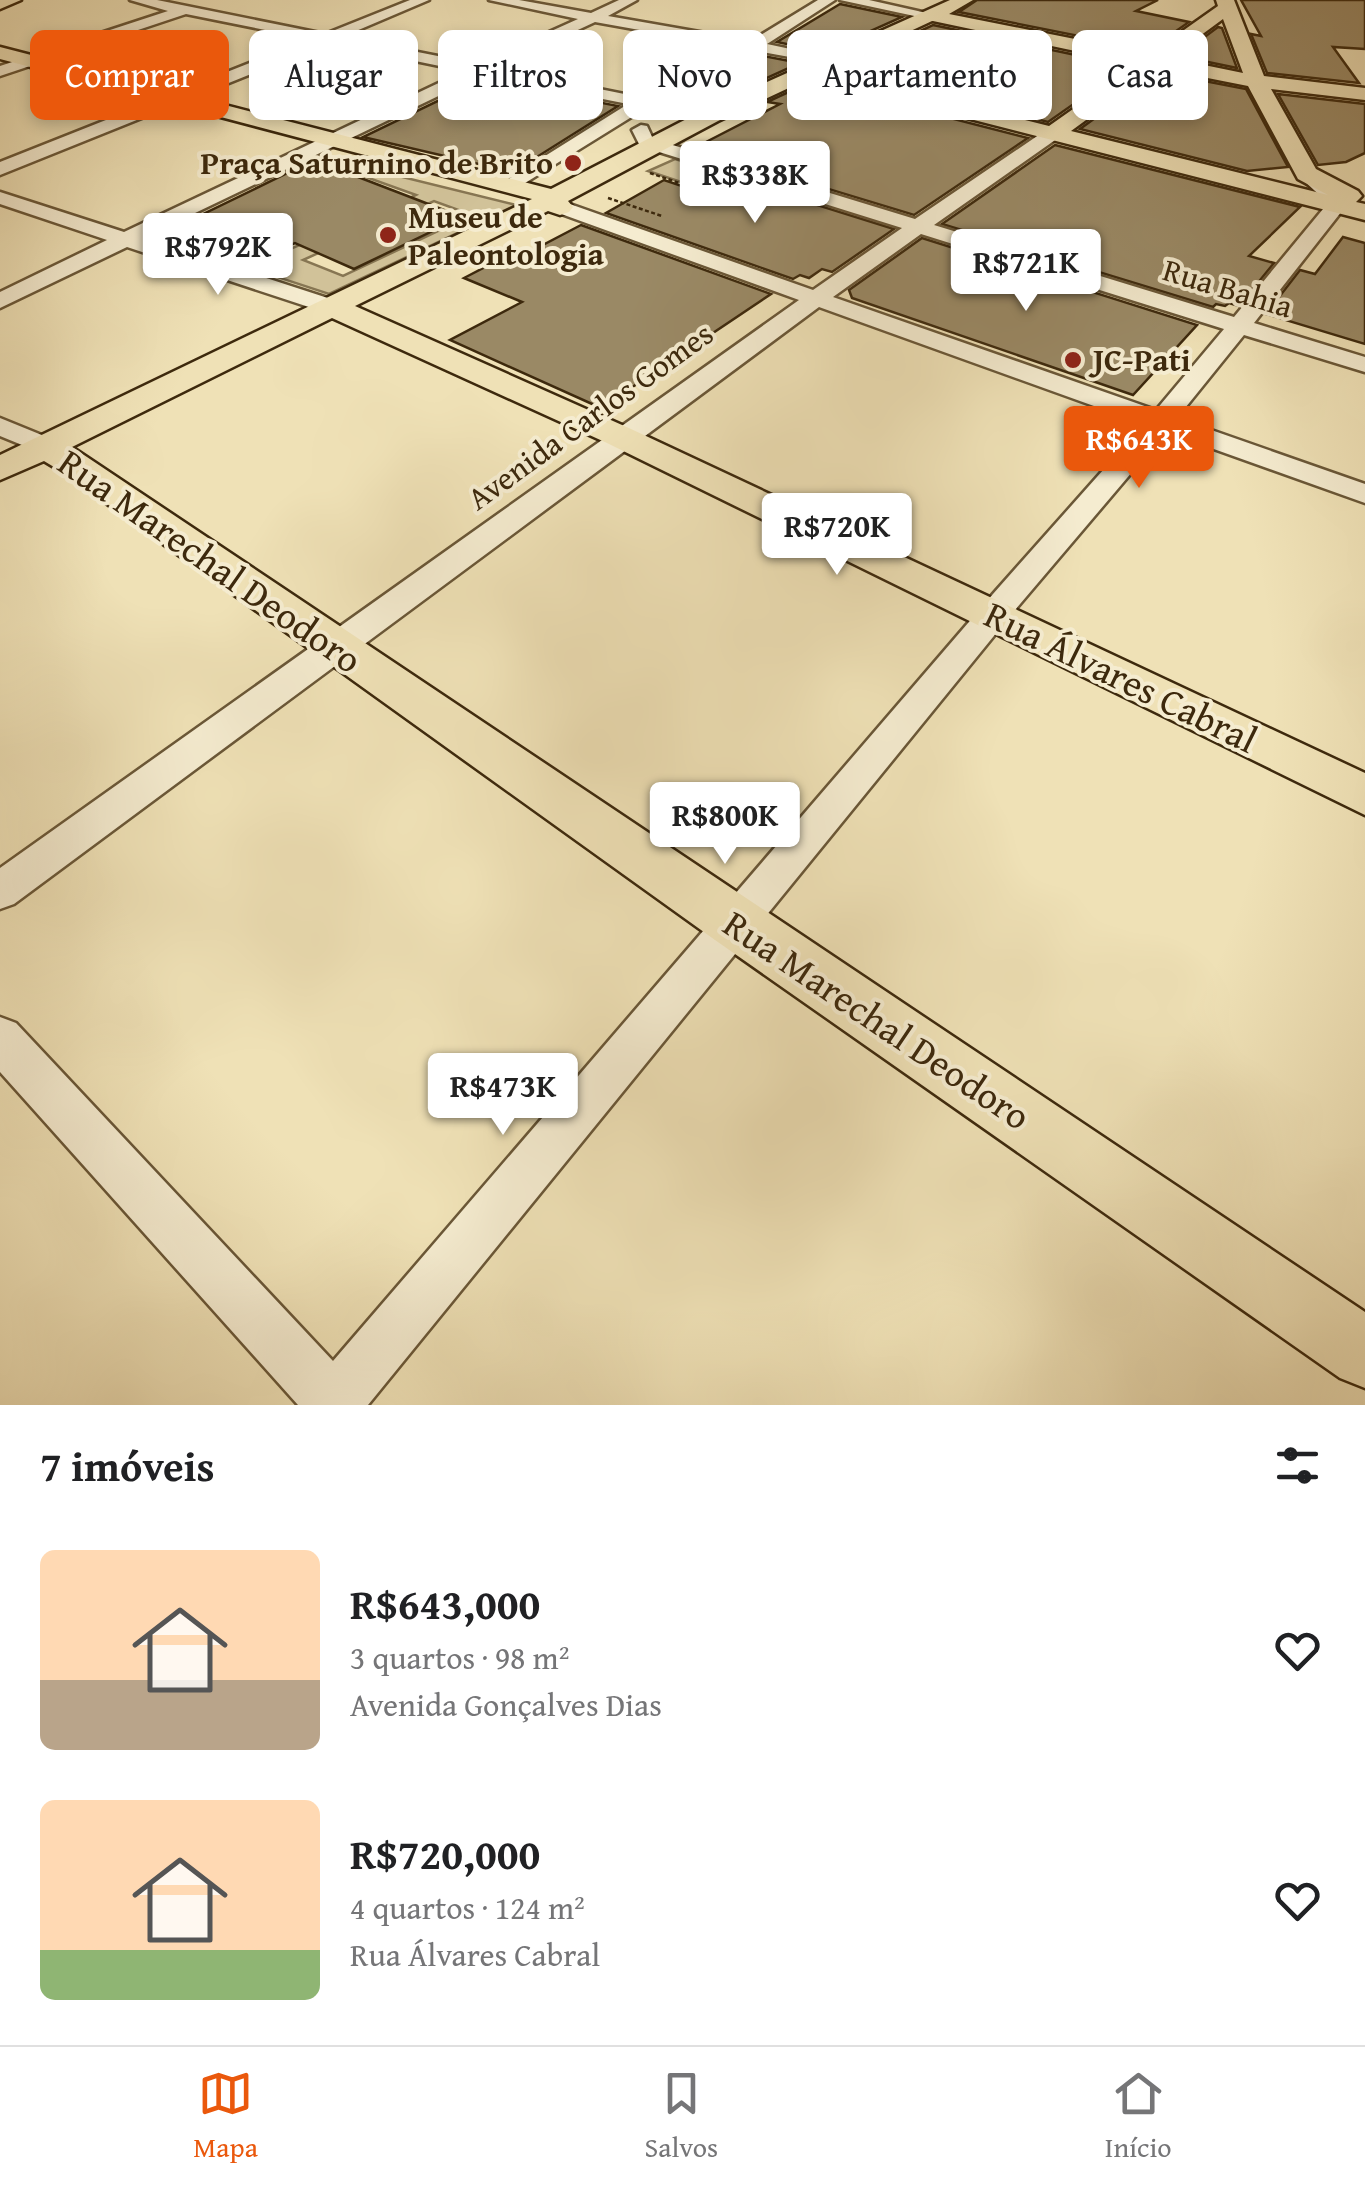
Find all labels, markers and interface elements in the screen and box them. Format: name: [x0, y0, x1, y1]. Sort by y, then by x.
chip: Comprar: [30, 30, 229, 120]
chip: Alugar: [249, 30, 418, 120]
chip: Filtros: [438, 30, 603, 120]
chip: Novo: [623, 30, 767, 120]
chip: Apartamento: [787, 30, 1052, 120]
chip: Casa: [1072, 30, 1208, 120]
place label: Praça Saturnino de Brito: [201, 139, 553, 186]
pin: R$338K: [674, 141, 836, 226]
text: R$338K: [702, 150, 808, 197]
marker: Praça Saturnino de Brito: [562, 152, 584, 174]
place label: Museu de Paleontologia: [408, 193, 604, 277]
pin: R$792K: [137, 213, 299, 298]
text: R$792K: [165, 222, 271, 269]
marker: Museu de Paleontologia: [377, 224, 399, 246]
pin: R$721K: [945, 229, 1107, 314]
text: R$721K: [973, 238, 1079, 285]
street label: Rua Bahia: [1158, 246, 1299, 329]
street label: Avenida Carlos Gomes: [457, 310, 722, 521]
place label: JC-Pati: [1088, 336, 1191, 383]
marker: JC-Pati: [1062, 349, 1084, 371]
pin: R$643K: [1058, 406, 1220, 491]
text: R$643K: [1086, 415, 1192, 462]
street label: Rua Marechal Deodoro: [47, 434, 374, 686]
pin: R$720K: [756, 493, 918, 578]
text: R$720K: [784, 502, 890, 549]
street label: Rua Álvares Cabral: [976, 586, 1267, 766]
pin: R$800K: [644, 782, 806, 867]
text: R$800K: [672, 791, 778, 838]
street label: Rua Marechal Deodoro: [713, 895, 1042, 1143]
pin: R$473K: [422, 1053, 584, 1138]
text: R$473K: [450, 1062, 556, 1109]
text: 7 imóveis: [40, 1435, 215, 1496]
icon: filters: [1270, 1438, 1325, 1493]
text: R$643,000: [350, 1573, 540, 1634]
icon: home: [120, 1590, 240, 1710]
icon: heart: [1270, 1623, 1325, 1678]
text: 3 quartos · 98 m²: [350, 1634, 569, 1681]
text: Avenida Gonçalves Dias: [350, 1681, 662, 1728]
text: R$720,000: [350, 1823, 540, 1884]
icon: home: [120, 1840, 240, 1960]
icon: heart: [1270, 1873, 1325, 1928]
text: 4 quartos · 124 m²: [350, 1884, 585, 1931]
text: Rua Álvares Cabral: [350, 1931, 600, 1978]
tab: Mapa: [193, 2066, 258, 2167]
tab: Salvos: [645, 2066, 718, 2167]
tab: Início: [1105, 2066, 1172, 2167]

